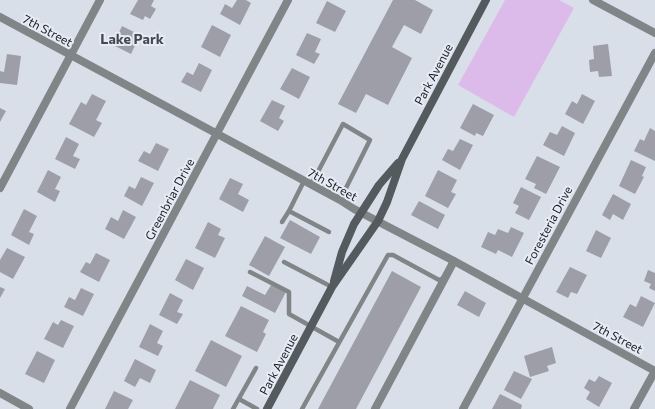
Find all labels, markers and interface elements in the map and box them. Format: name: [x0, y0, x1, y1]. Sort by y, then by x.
street label: 7th Street: [21, 11, 75, 49]
district label: Lake Park: [100, 30, 164, 47]
street label: Park Avenue: [411, 41, 455, 107]
street label: Greenbriar Drive: [142, 156, 196, 242]
street label: 7th Street: [306, 165, 360, 203]
street label: Foresteria Drive: [521, 183, 575, 267]
street label: 7th Street: [591, 318, 645, 356]
street label: Park Avenue: [256, 331, 300, 397]

